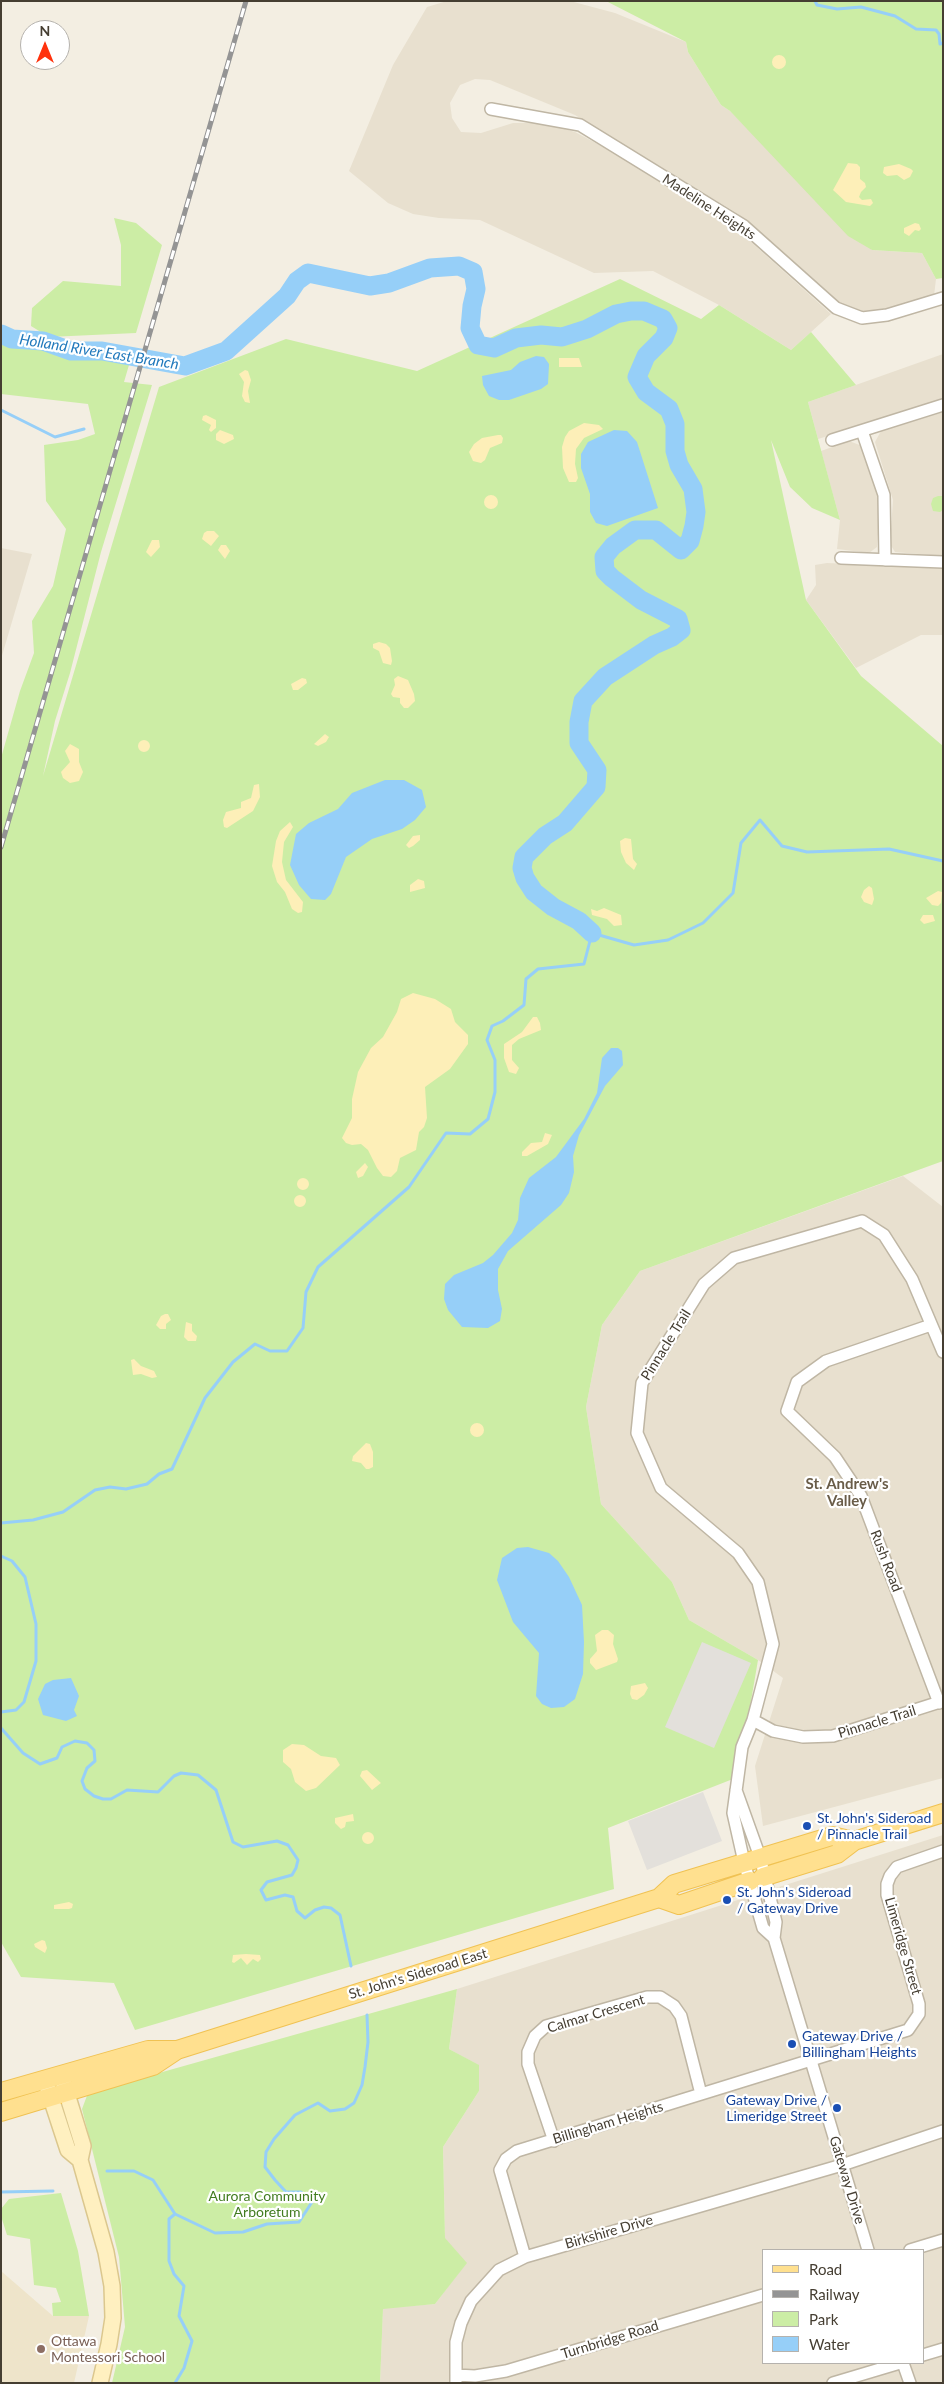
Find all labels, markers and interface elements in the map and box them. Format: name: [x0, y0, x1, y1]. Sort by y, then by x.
north arrow: [20, 20, 70, 70]
text: N: [40, 22, 50, 39]
street label: Madeline Heights: [659, 171, 759, 243]
water label: Holland River East Branch: [18, 331, 180, 373]
street label: Pinnacle Trail: [638, 1306, 694, 1384]
district label: St. Andrew's Valley: [806, 1475, 888, 1510]
street label: Rush Road: [867, 1528, 905, 1594]
street label: Pinnacle Trail: [836, 1702, 918, 1742]
place label: St. John's Sideroad / Pinnacle Trail: [817, 1810, 931, 1842]
marker: St. John's Sideroad / Pinnacle Trail: [801, 1820, 813, 1832]
place label: St. John's Sideroad / Gateway Drive: [737, 1884, 851, 1916]
marker: St. John's Sideroad / Gateway Drive: [721, 1894, 733, 1906]
street label: Limeridge Street: [881, 1895, 925, 1997]
street label: St. John's Sideroad East: [347, 1945, 489, 2003]
street label: Calmar Crescent: [545, 1991, 647, 2037]
place label: Gateway Drive / Billingham Heights: [802, 2028, 916, 2060]
marker: Gateway Drive / Billingham Heights: [786, 2038, 798, 2050]
place label: Gateway Drive / Limeridge Street: [726, 2092, 827, 2124]
street label: Billingham Heights: [551, 2098, 665, 2148]
marker: Gateway Drive / Limeridge Street: [831, 2102, 843, 2114]
street label: Gateway Drive: [826, 2134, 868, 2226]
park label: Aurora Community Arboretum: [209, 2188, 325, 2220]
street label: Birkshire Drive: [563, 2211, 655, 2253]
legend: [762, 2249, 924, 2364]
text: Road: [809, 2260, 842, 2278]
text: Railway: [809, 2285, 860, 2303]
text: Park: [809, 2310, 838, 2328]
street label: Turnbridge Road: [559, 2317, 661, 2363]
place label: Ottawa Montessori School: [51, 2333, 165, 2366]
text: Water: [809, 2335, 850, 2353]
marker: Ottawa Montessori School: [35, 2343, 47, 2355]

